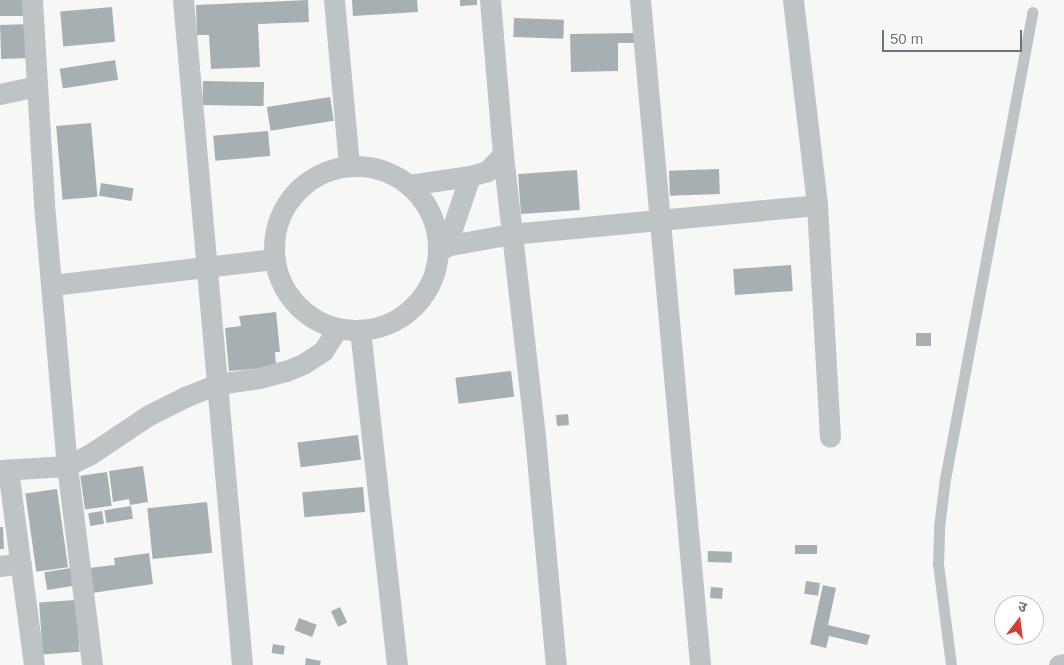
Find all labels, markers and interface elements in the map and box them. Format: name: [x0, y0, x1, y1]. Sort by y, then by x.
scale bar: [884, 20, 1024, 52]
text: 50 m: [890, 30, 923, 47]
north arrow: [994, 595, 1044, 645]
text: उ: [1017, 598, 1029, 615]

